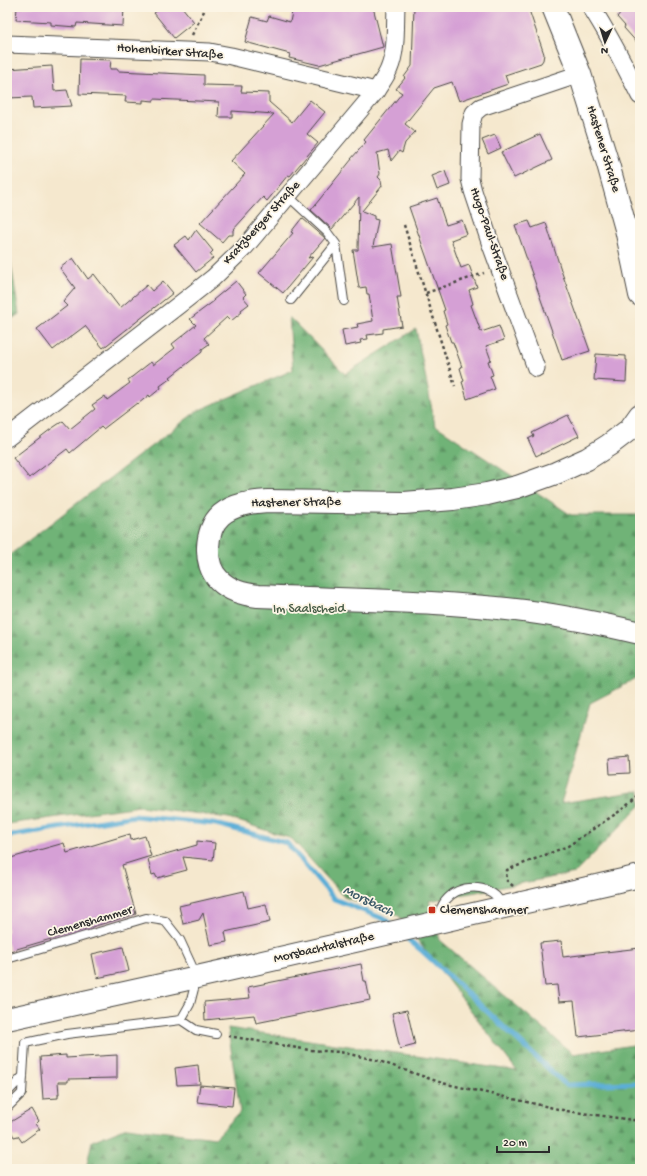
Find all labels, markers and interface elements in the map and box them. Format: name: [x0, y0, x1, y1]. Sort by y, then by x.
north arrow: [585, 22, 625, 62]
street label: Hohenbirker Straße: [116, 41, 224, 63]
text: N: [600, 44, 608, 56]
street label: Hastener Straße: [583, 104, 623, 194]
street label: Kratzberger Straße: [220, 178, 304, 268]
street label: Hugo-Paul-Straße: [466, 186, 512, 283]
street label: Hastener Straße: [251, 495, 341, 511]
park label: Im Saalscheid: [273, 602, 346, 617]
water label: Morsbach: [340, 882, 397, 922]
street label: Clemenshammer: [46, 902, 135, 941]
place label: Clemenshammer: [440, 903, 529, 918]
marker: Clemenshammer: [427, 905, 437, 915]
street label: Morsbachtalstraße: [272, 929, 376, 967]
scale bar: [497, 1128, 549, 1154]
text: 20 m: [503, 1137, 528, 1151]

